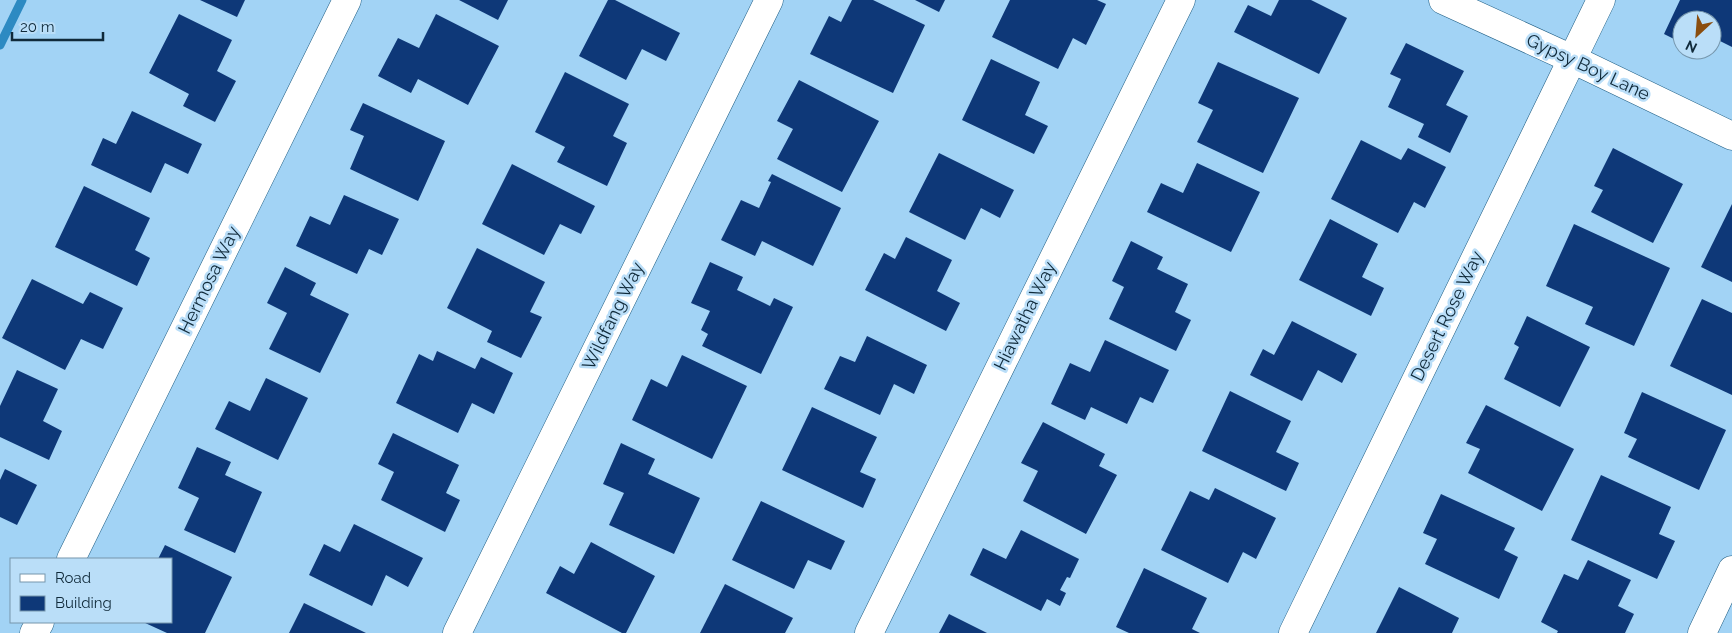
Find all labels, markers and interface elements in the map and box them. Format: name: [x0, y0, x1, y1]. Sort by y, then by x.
scale bar: [12, 10, 104, 42]
north arrow: [1672, 10, 1722, 60]
text: 20 m: [20, 18, 55, 36]
street label: Gypsy Boy Lane: [1523, 29, 1654, 104]
text: N: [1683, 37, 1700, 56]
street label: Hermosa Way: [173, 222, 244, 337]
street label: Desert Rose Way: [1406, 247, 1487, 384]
street label: Wildfang Way: [577, 258, 648, 373]
street label: Hiawatha Way: [989, 258, 1060, 374]
legend: [10, 558, 172, 623]
text: Road: [55, 569, 91, 587]
text: Building: [55, 594, 112, 612]

